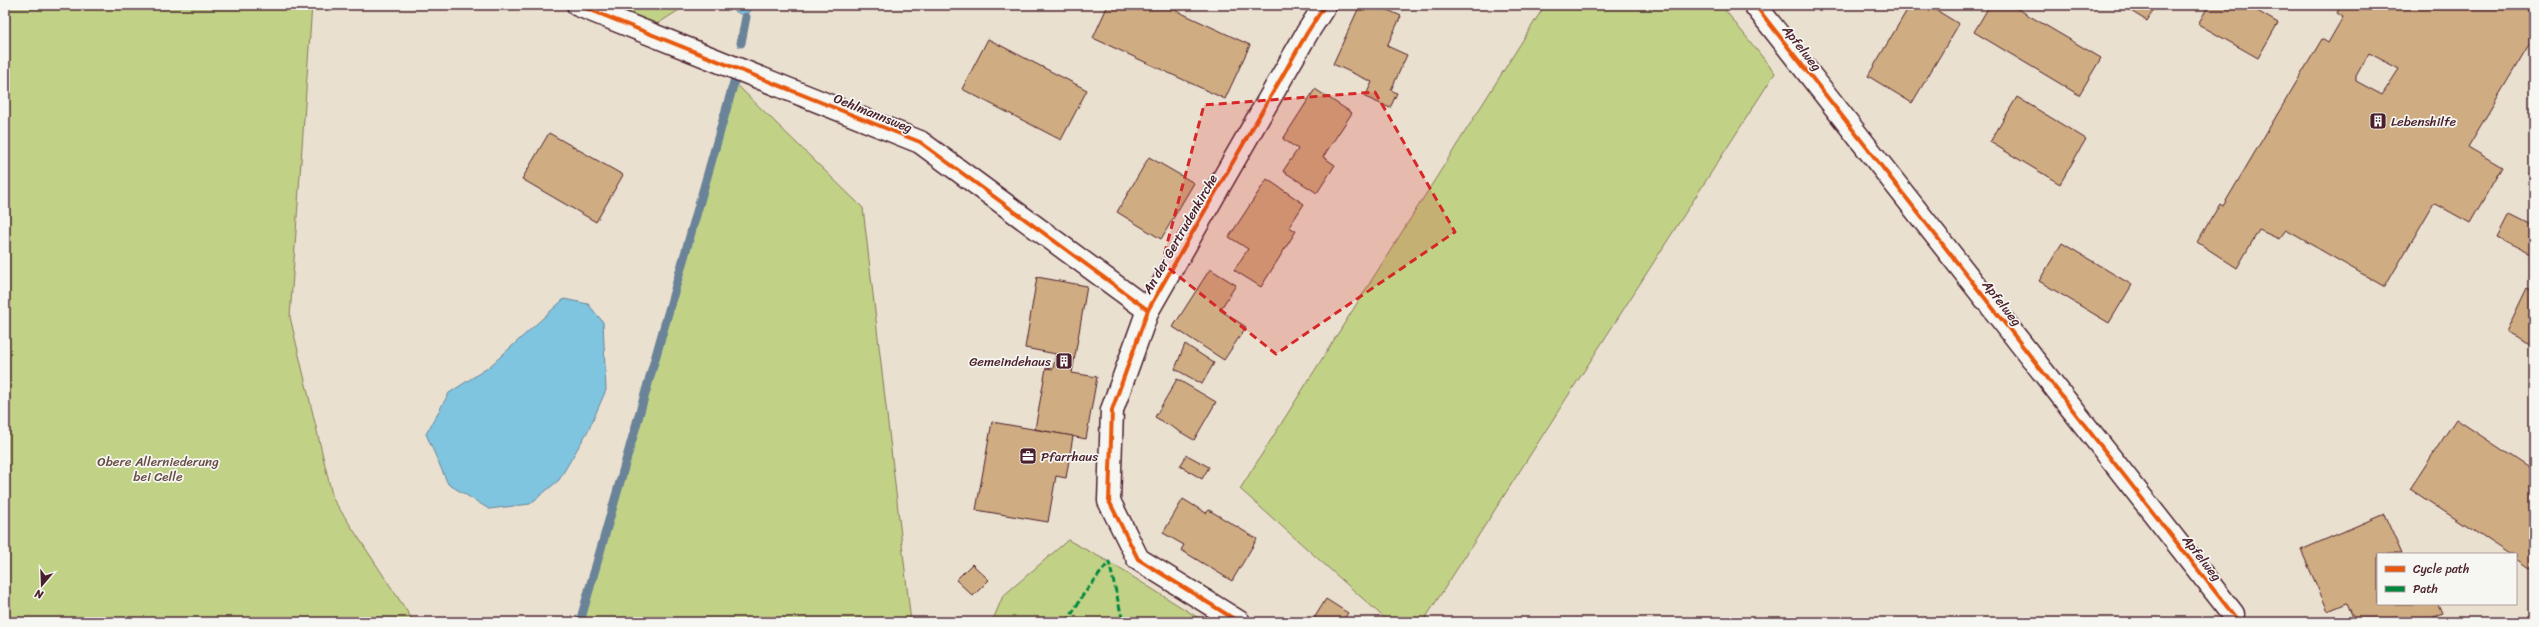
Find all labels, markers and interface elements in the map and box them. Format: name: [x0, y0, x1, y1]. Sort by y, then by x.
street label: Apfelweg: [1776, 19, 1828, 77]
street label: Oehlmannsweg: [830, 87, 916, 139]
place label: Lebenshilfe: [2391, 110, 2457, 133]
building icon: Lebenshilfe: [2368, 111, 2388, 131]
street label: An der Gertrudenkirche: [1136, 170, 1224, 299]
street label: Apfelweg: [1976, 274, 2028, 332]
place label: Gemeindehaus: [969, 350, 1051, 373]
building icon: Gemeindehaus: [1054, 351, 1074, 371]
place label: Pfarrhaus: [1041, 445, 1098, 468]
office icon: Pfarrhaus: [1018, 446, 1038, 466]
park label: Obere Allerniederung bei Celle: [97, 450, 219, 488]
street label: Apfelweg: [2176, 529, 2228, 587]
legend: [2377, 553, 2517, 605]
text: Cycle path: [2413, 558, 2469, 580]
north arrow: [22, 565, 62, 605]
text: Path: [2413, 578, 2438, 600]
text: N: [32, 584, 47, 605]

